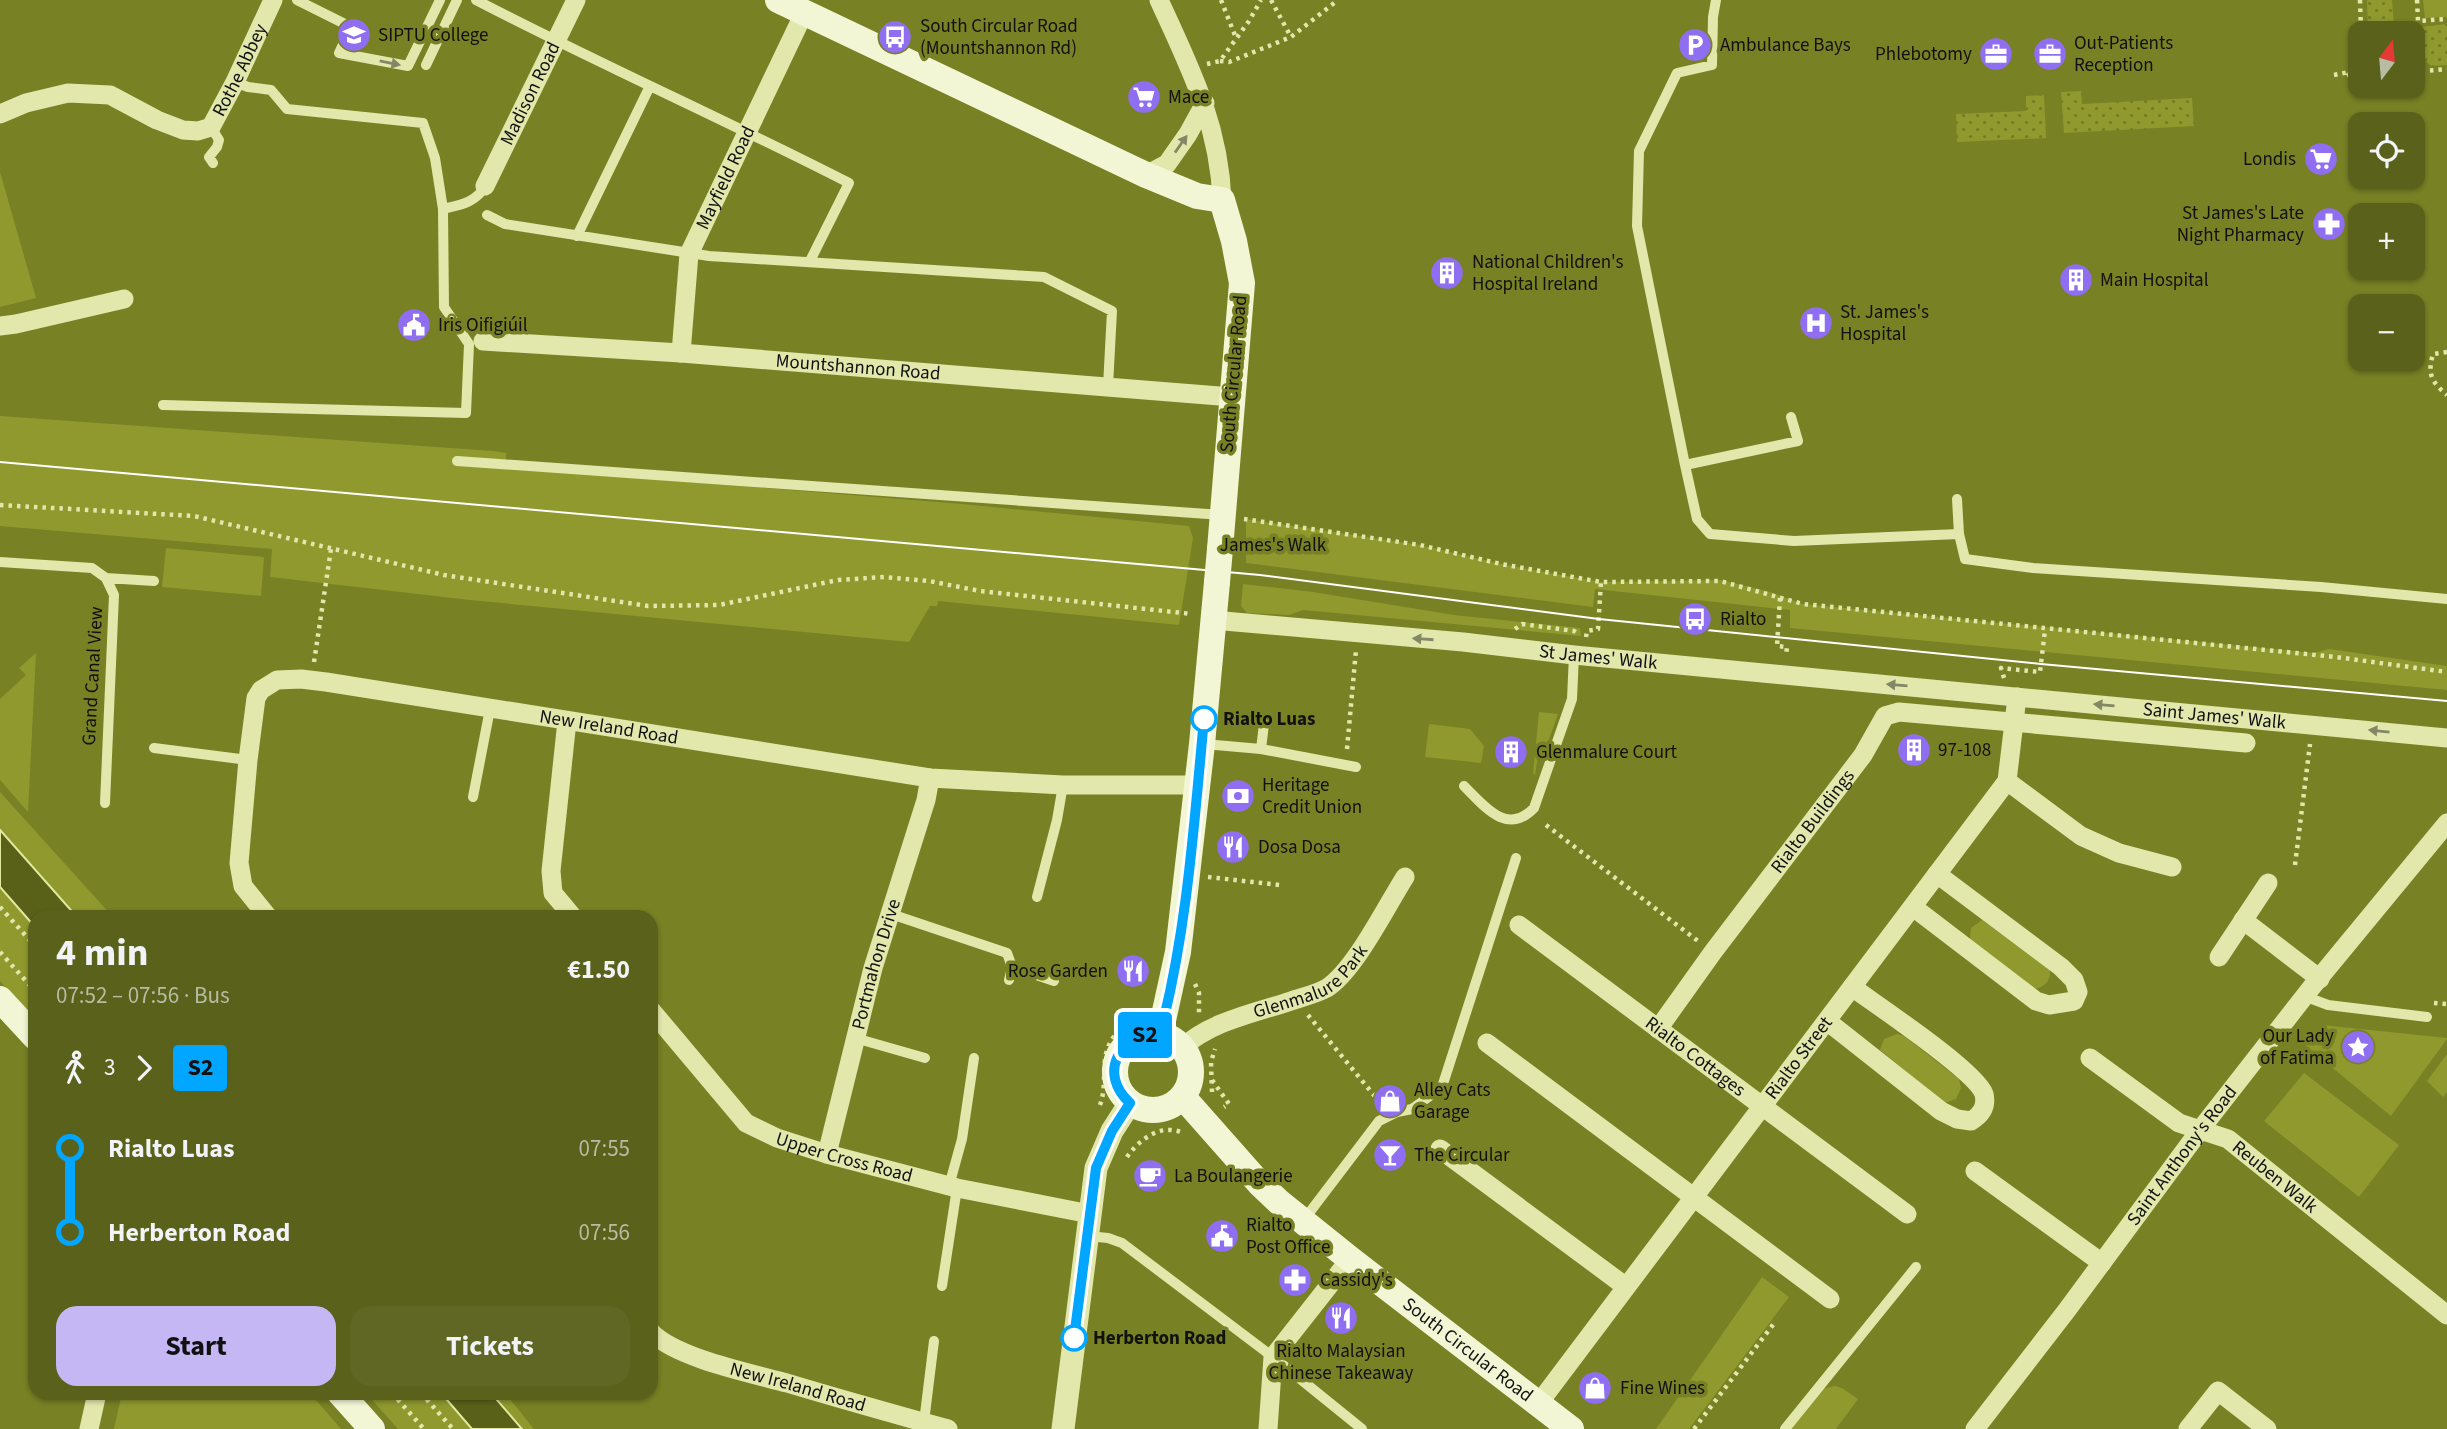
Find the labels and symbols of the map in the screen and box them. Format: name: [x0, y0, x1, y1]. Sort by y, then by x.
place label: South Circular Road (Mountshannon Rd): [920, 13, 1078, 62]
school or university icon: SIPTU College: [335, 16, 373, 54]
bus stop icon: South Circular Road (Mountshannon Rd): [876, 18, 914, 56]
street label: Rothe Abbey: [205, 19, 274, 121]
north arrow: [2348, 21, 2426, 98]
place label: SIPTU College: [378, 22, 489, 49]
parking icon: Ambulance Bays: [1676, 26, 1714, 64]
place label: Out-Patients Reception: [2074, 30, 2173, 79]
place label: Ambulance Bays: [1720, 32, 1851, 59]
office icon: Phlebotomy: [1977, 35, 2015, 73]
office icon: Out-Patients Reception: [2031, 35, 2069, 73]
street label: Madison Road: [494, 37, 567, 150]
place label: Phlebotomy: [1875, 41, 1972, 68]
one-way arrow: [379, 57, 401, 68]
supermarket icon: Mace: [1125, 78, 1163, 116]
place label: Mace: [1168, 84, 1209, 111]
street label: Mayfield Road: [689, 121, 762, 234]
one-way arrow: [1174, 135, 1188, 153]
supermarket icon: Londis: [2302, 140, 2340, 178]
place label: Londis: [2243, 146, 2296, 173]
place label: St James's Late Night Pharmacy: [2177, 200, 2304, 249]
pharmacy icon: St James's Late Night Pharmacy: [2310, 205, 2348, 243]
place label: National Children's Hospital Ireland: [1472, 249, 1623, 298]
building icon: National Children's Hospital Ireland: [1428, 254, 1466, 292]
building icon: Main Hospital: [2057, 261, 2095, 299]
place label: Main Hospital: [2100, 267, 2209, 294]
street label: South Circular Road: [1214, 294, 1254, 454]
place label: St. James's Hospital: [1840, 299, 1929, 348]
hospital icon: St. James's Hospital: [1797, 304, 1835, 342]
public building icon: Iris Oifigiúil: [395, 306, 433, 344]
place label: Iris Oifigiúil: [438, 312, 528, 339]
street label: Mountshannon Road: [775, 347, 941, 387]
park label: James's Walk: [1220, 532, 1327, 559]
bus stop icon: Rialto: [1676, 600, 1714, 638]
street label: Grand Canal View: [76, 606, 110, 746]
place label: Rialto: [1720, 606, 1766, 633]
one-way arrow: [1411, 633, 1433, 644]
street label: St James' Walk: [1538, 638, 1659, 676]
one-way arrow: [1885, 679, 1907, 690]
street label: Saint James' Walk: [2141, 696, 2288, 736]
one-way arrow: [2093, 699, 2115, 710]
street label: New Ireland Road: [538, 703, 680, 751]
marker: Rialto Luas: [1191, 706, 1217, 732]
place label: Rialto Luas: [1223, 706, 1316, 733]
one-way arrow: [2368, 725, 2390, 736]
building icon: 97-108: [1895, 731, 1933, 769]
building icon: Glenmalure Court: [1492, 733, 1530, 771]
place label: 97-108: [1938, 737, 1991, 764]
place label: Glenmalure Court: [1536, 739, 1678, 766]
street label: Rialto Buildings: [1764, 763, 1861, 879]
place label: Heritage Credit Union: [1262, 772, 1362, 821]
bank icon: Heritage Credit Union: [1219, 777, 1257, 815]
restaurant icon: Dosa Dosa: [1214, 828, 1252, 866]
place label: Dosa Dosa: [1258, 834, 1341, 861]
street label: Portmahon Drive: [845, 895, 908, 1033]
street label: Glenmalure Park: [1250, 939, 1375, 1025]
restaurant icon: Rose Garden: [1114, 952, 1152, 990]
place label: Rose Garden: [1008, 958, 1108, 985]
street label: Rialto Cottages: [1639, 1010, 1751, 1103]
street label: Rialto Street: [1759, 1010, 1839, 1105]
line badge: S2: [1114, 1012, 1176, 1058]
place label: Our Lady of Fatima: [2260, 1023, 2334, 1072]
place icon: Our Lady of Fatima: [2339, 1028, 2377, 1066]
place label: Alley Cats Garage: [1414, 1077, 1491, 1126]
street label: Saint Anthony's Road: [2120, 1080, 2243, 1231]
shop icon: Alley Cats Garage: [1371, 1082, 1409, 1120]
street label: Upper Cross Road: [772, 1125, 916, 1189]
street label: Reuben Walk: [2226, 1134, 2324, 1220]
bar icon: The Circular: [1371, 1136, 1409, 1174]
place label: The Circular: [1414, 1142, 1510, 1169]
cafe icon: La Boulangerie: [1131, 1157, 1169, 1195]
place label: La Boulangerie: [1174, 1163, 1293, 1190]
place label: Rialto Post Office: [1246, 1212, 1330, 1261]
public building icon: Rialto Post Office: [1203, 1217, 1241, 1255]
pharmacy icon: Cassidy's: [1276, 1261, 1314, 1299]
place label: Cassidy's: [1320, 1267, 1393, 1294]
street label: South Circular Road: [1397, 1291, 1539, 1408]
restaurant icon: Rialto Malaysian Chinese Takeaway: [1322, 1299, 1360, 1337]
marker: Herberton Road: [1061, 1325, 1087, 1351]
place label: Herberton Road: [1093, 1325, 1226, 1352]
place label: Rialto Malaysian Chinese Takeaway: [1269, 1338, 1414, 1387]
street label: New Ireland Road: [727, 1355, 869, 1419]
shop icon: Fine Wines: [1576, 1369, 1614, 1407]
place label: Fine Wines: [1620, 1375, 1705, 1402]

